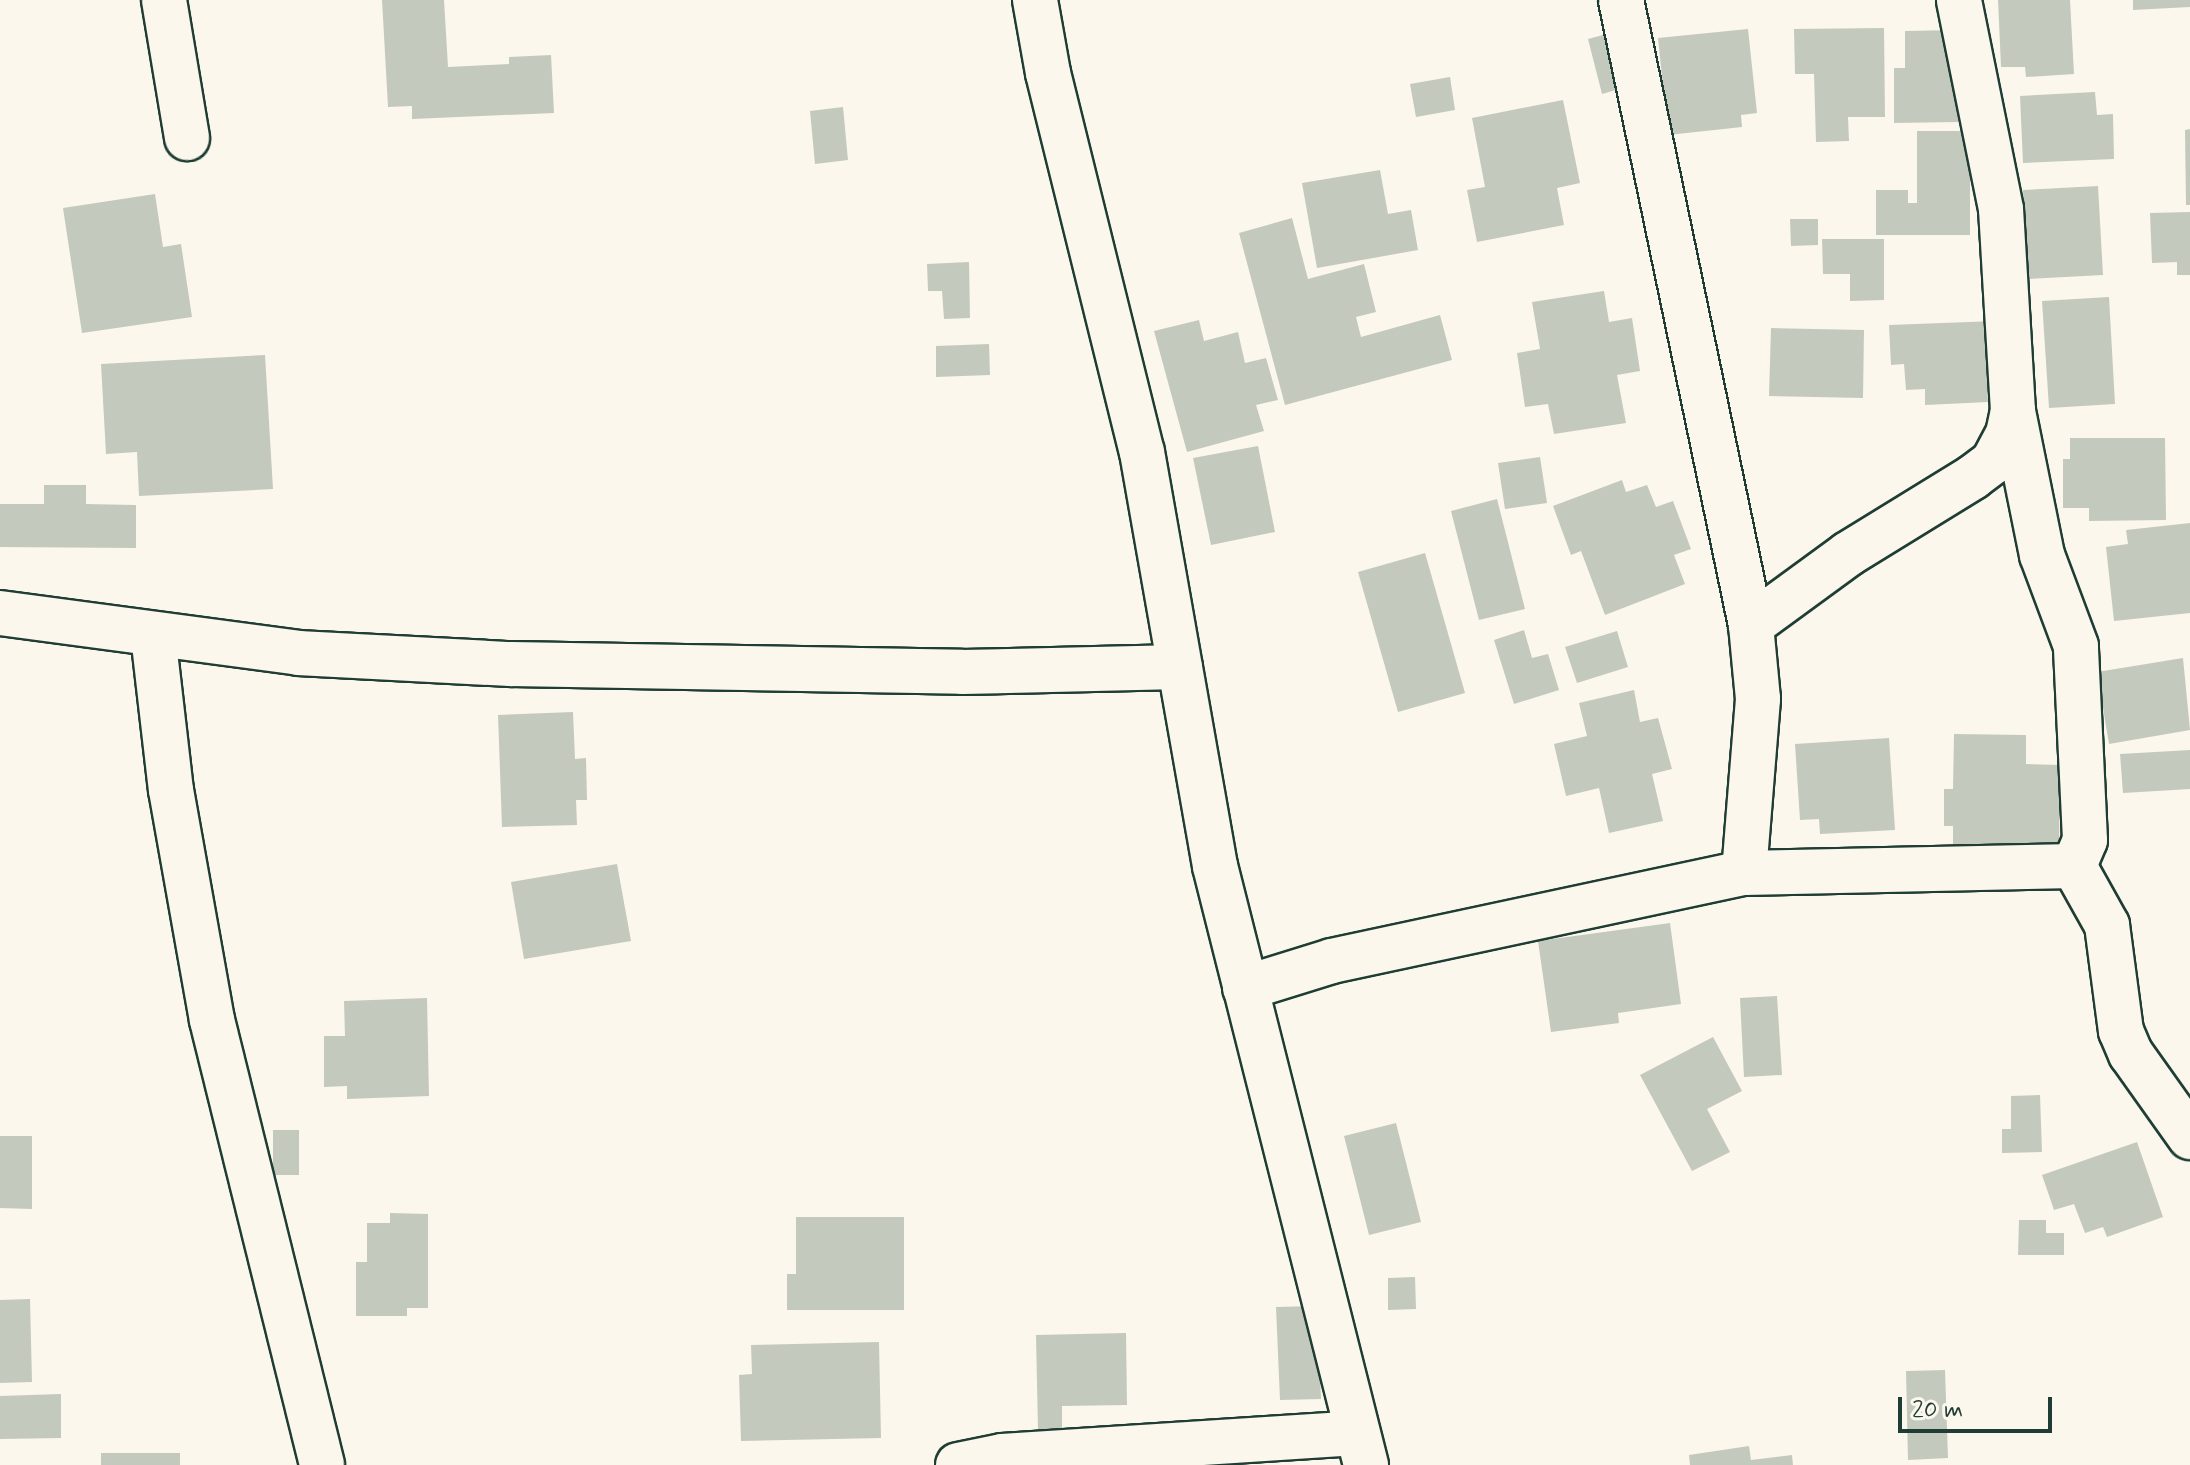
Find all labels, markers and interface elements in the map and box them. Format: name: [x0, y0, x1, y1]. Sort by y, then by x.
scale bar: [1902, 1381, 2056, 1431]
text: 20 m: [1912, 1395, 1963, 1426]

